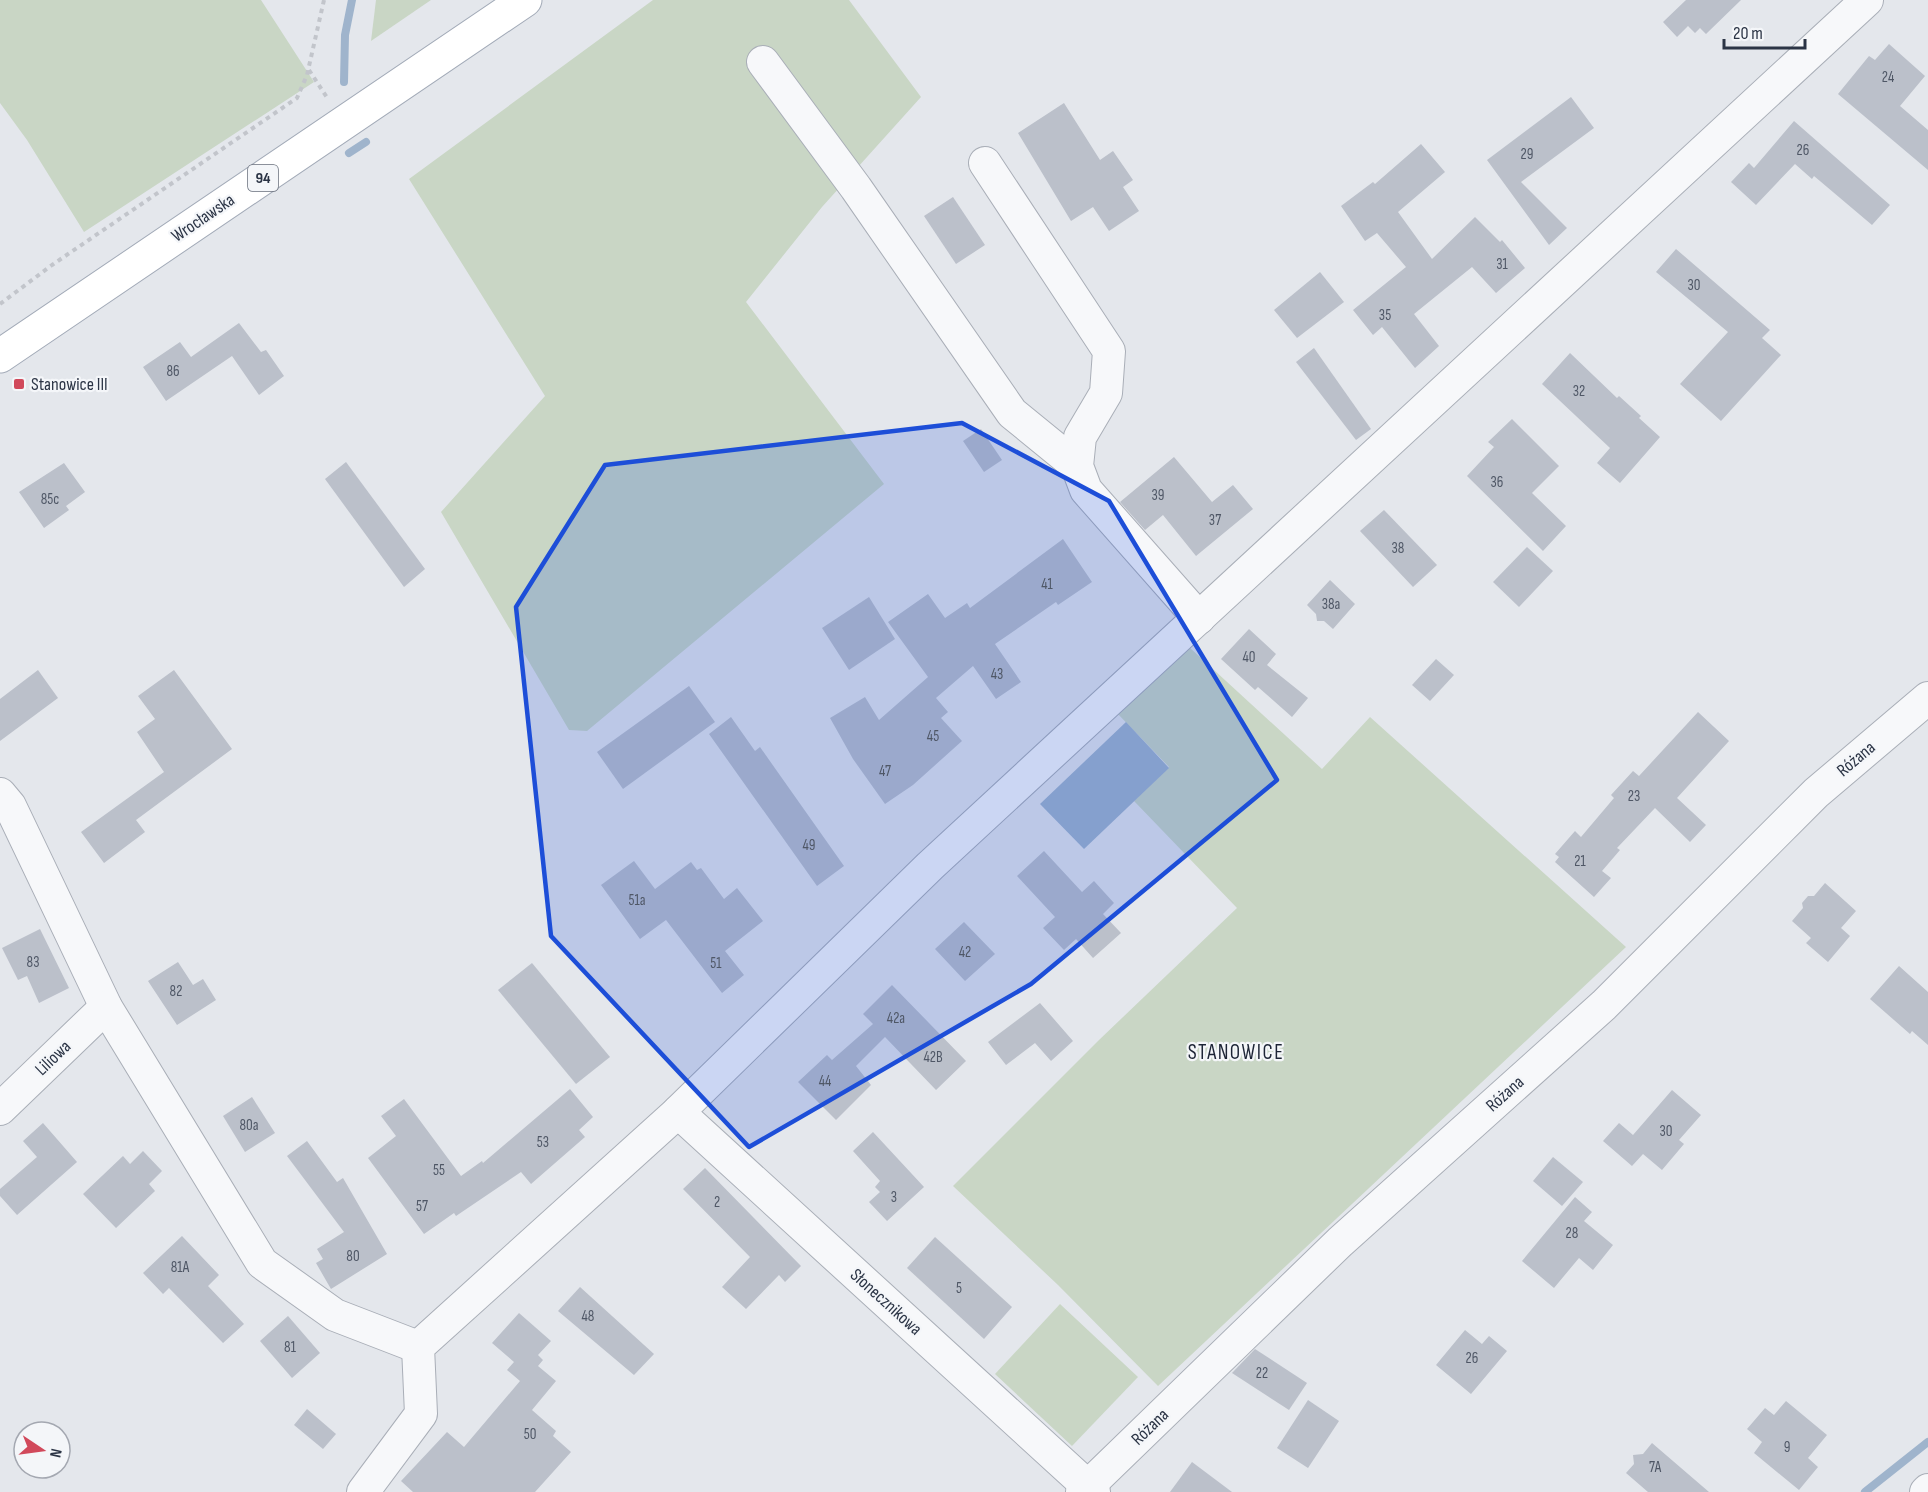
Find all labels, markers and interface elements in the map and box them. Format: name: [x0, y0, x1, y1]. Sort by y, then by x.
scale bar: [1724, 12, 1805, 50]
text: 20 m: [1733, 23, 1763, 44]
house number: 24: [1882, 68, 1894, 87]
house number: 26: [1797, 141, 1809, 160]
house number: 29: [1521, 145, 1533, 164]
road number: 94: [248, 165, 278, 191]
street label: Wrocławska: [167, 189, 239, 247]
house number: 31: [1496, 255, 1509, 274]
house number: 30: [1688, 276, 1700, 295]
house number: 35: [1379, 306, 1391, 325]
house number: 86: [166, 362, 180, 381]
place label: Stanowice III: [31, 374, 108, 395]
marker: Stanowice III: [12, 377, 26, 391]
house number: 32: [1573, 382, 1585, 401]
house number: 36: [1491, 473, 1503, 492]
house number: 39: [1152, 486, 1164, 505]
house number: 85c: [41, 490, 59, 509]
house number: 37: [1209, 511, 1221, 530]
house number: 38: [1392, 539, 1404, 558]
house number: 41: [1041, 575, 1054, 594]
house number: 38a: [1322, 595, 1341, 614]
house number: 40: [1243, 648, 1255, 667]
house number: 43: [991, 665, 1003, 684]
house number: 45: [927, 727, 939, 746]
street label: Różana: [1833, 737, 1879, 781]
house number: 47: [879, 762, 891, 781]
house number: 23: [1628, 787, 1640, 806]
house number: 49: [803, 836, 815, 855]
house number: 21: [1574, 852, 1586, 871]
house number: 51a: [628, 891, 646, 910]
house number: 42: [959, 943, 971, 962]
house number: 83: [27, 953, 39, 972]
house number: 51: [710, 954, 722, 973]
house number: 82: [170, 982, 182, 1001]
house number: 42a: [887, 1009, 905, 1028]
street label: Liliowa: [31, 1036, 75, 1080]
district label: STANOWICE: [1188, 1040, 1284, 1065]
house number: 42B: [923, 1048, 943, 1067]
house number: 44: [819, 1072, 831, 1091]
street label: Różana: [1482, 1072, 1528, 1116]
house number: 80a: [239, 1116, 259, 1135]
house number: 30: [1660, 1122, 1672, 1141]
house number: 53: [537, 1133, 549, 1152]
house number: 55: [433, 1161, 445, 1180]
house number: 3: [891, 1188, 897, 1207]
house number: 2: [714, 1193, 720, 1212]
house number: 57: [416, 1197, 428, 1216]
house number: 28: [1566, 1224, 1578, 1243]
house number: 80: [346, 1247, 360, 1266]
house number: 81A: [171, 1258, 190, 1277]
street label: Słonecznikowa: [846, 1264, 926, 1340]
house number: 5: [956, 1279, 962, 1298]
house number: 48: [582, 1307, 594, 1326]
house number: 81: [284, 1338, 297, 1357]
house number: 26: [1466, 1349, 1478, 1368]
house number: 22: [1256, 1364, 1268, 1383]
street label: Różana: [1127, 1404, 1173, 1450]
north arrow: [12, 1420, 72, 1480]
house number: 50: [524, 1425, 536, 1444]
house number: 9: [1784, 1438, 1790, 1457]
text: N: [45, 1447, 65, 1459]
house number: 7A: [1649, 1458, 1662, 1477]

